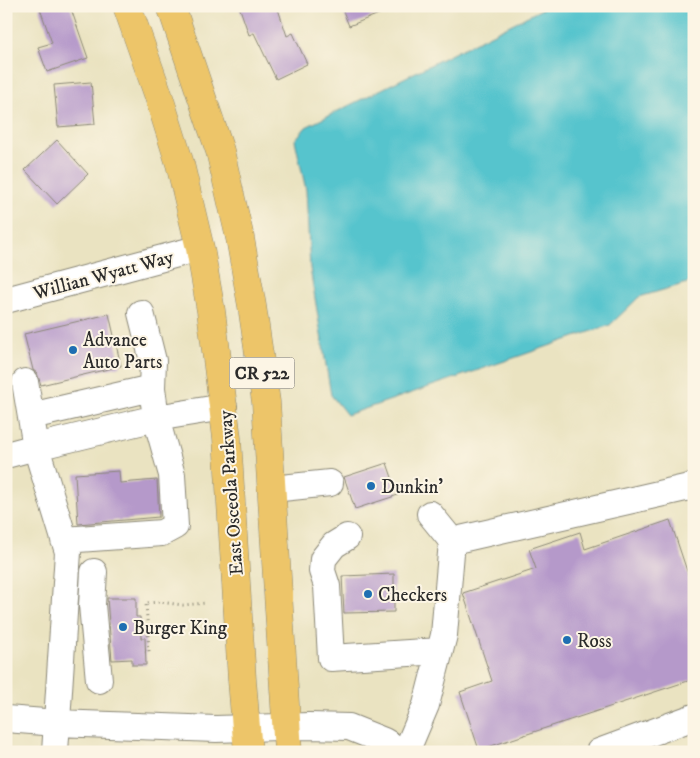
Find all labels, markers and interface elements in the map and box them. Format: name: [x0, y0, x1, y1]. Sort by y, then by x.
street label: Willian Wyatt Way: [30, 245, 177, 305]
place label: Advance Auto Parts: [83, 329, 162, 374]
marker: Advance Auto Parts: [67, 344, 79, 356]
road number: CR 522: [230, 358, 294, 388]
street label: East Osceola Parkway: [214, 409, 249, 576]
place label: Dunkin': [381, 476, 443, 499]
marker: Dunkin': [365, 480, 377, 492]
place label: Checkers: [378, 584, 447, 607]
marker: Checkers: [362, 588, 374, 600]
place label: Burger King: [133, 617, 228, 640]
marker: Burger King: [117, 621, 129, 633]
place label: Ross: [577, 630, 611, 653]
marker: Ross: [561, 634, 573, 646]

